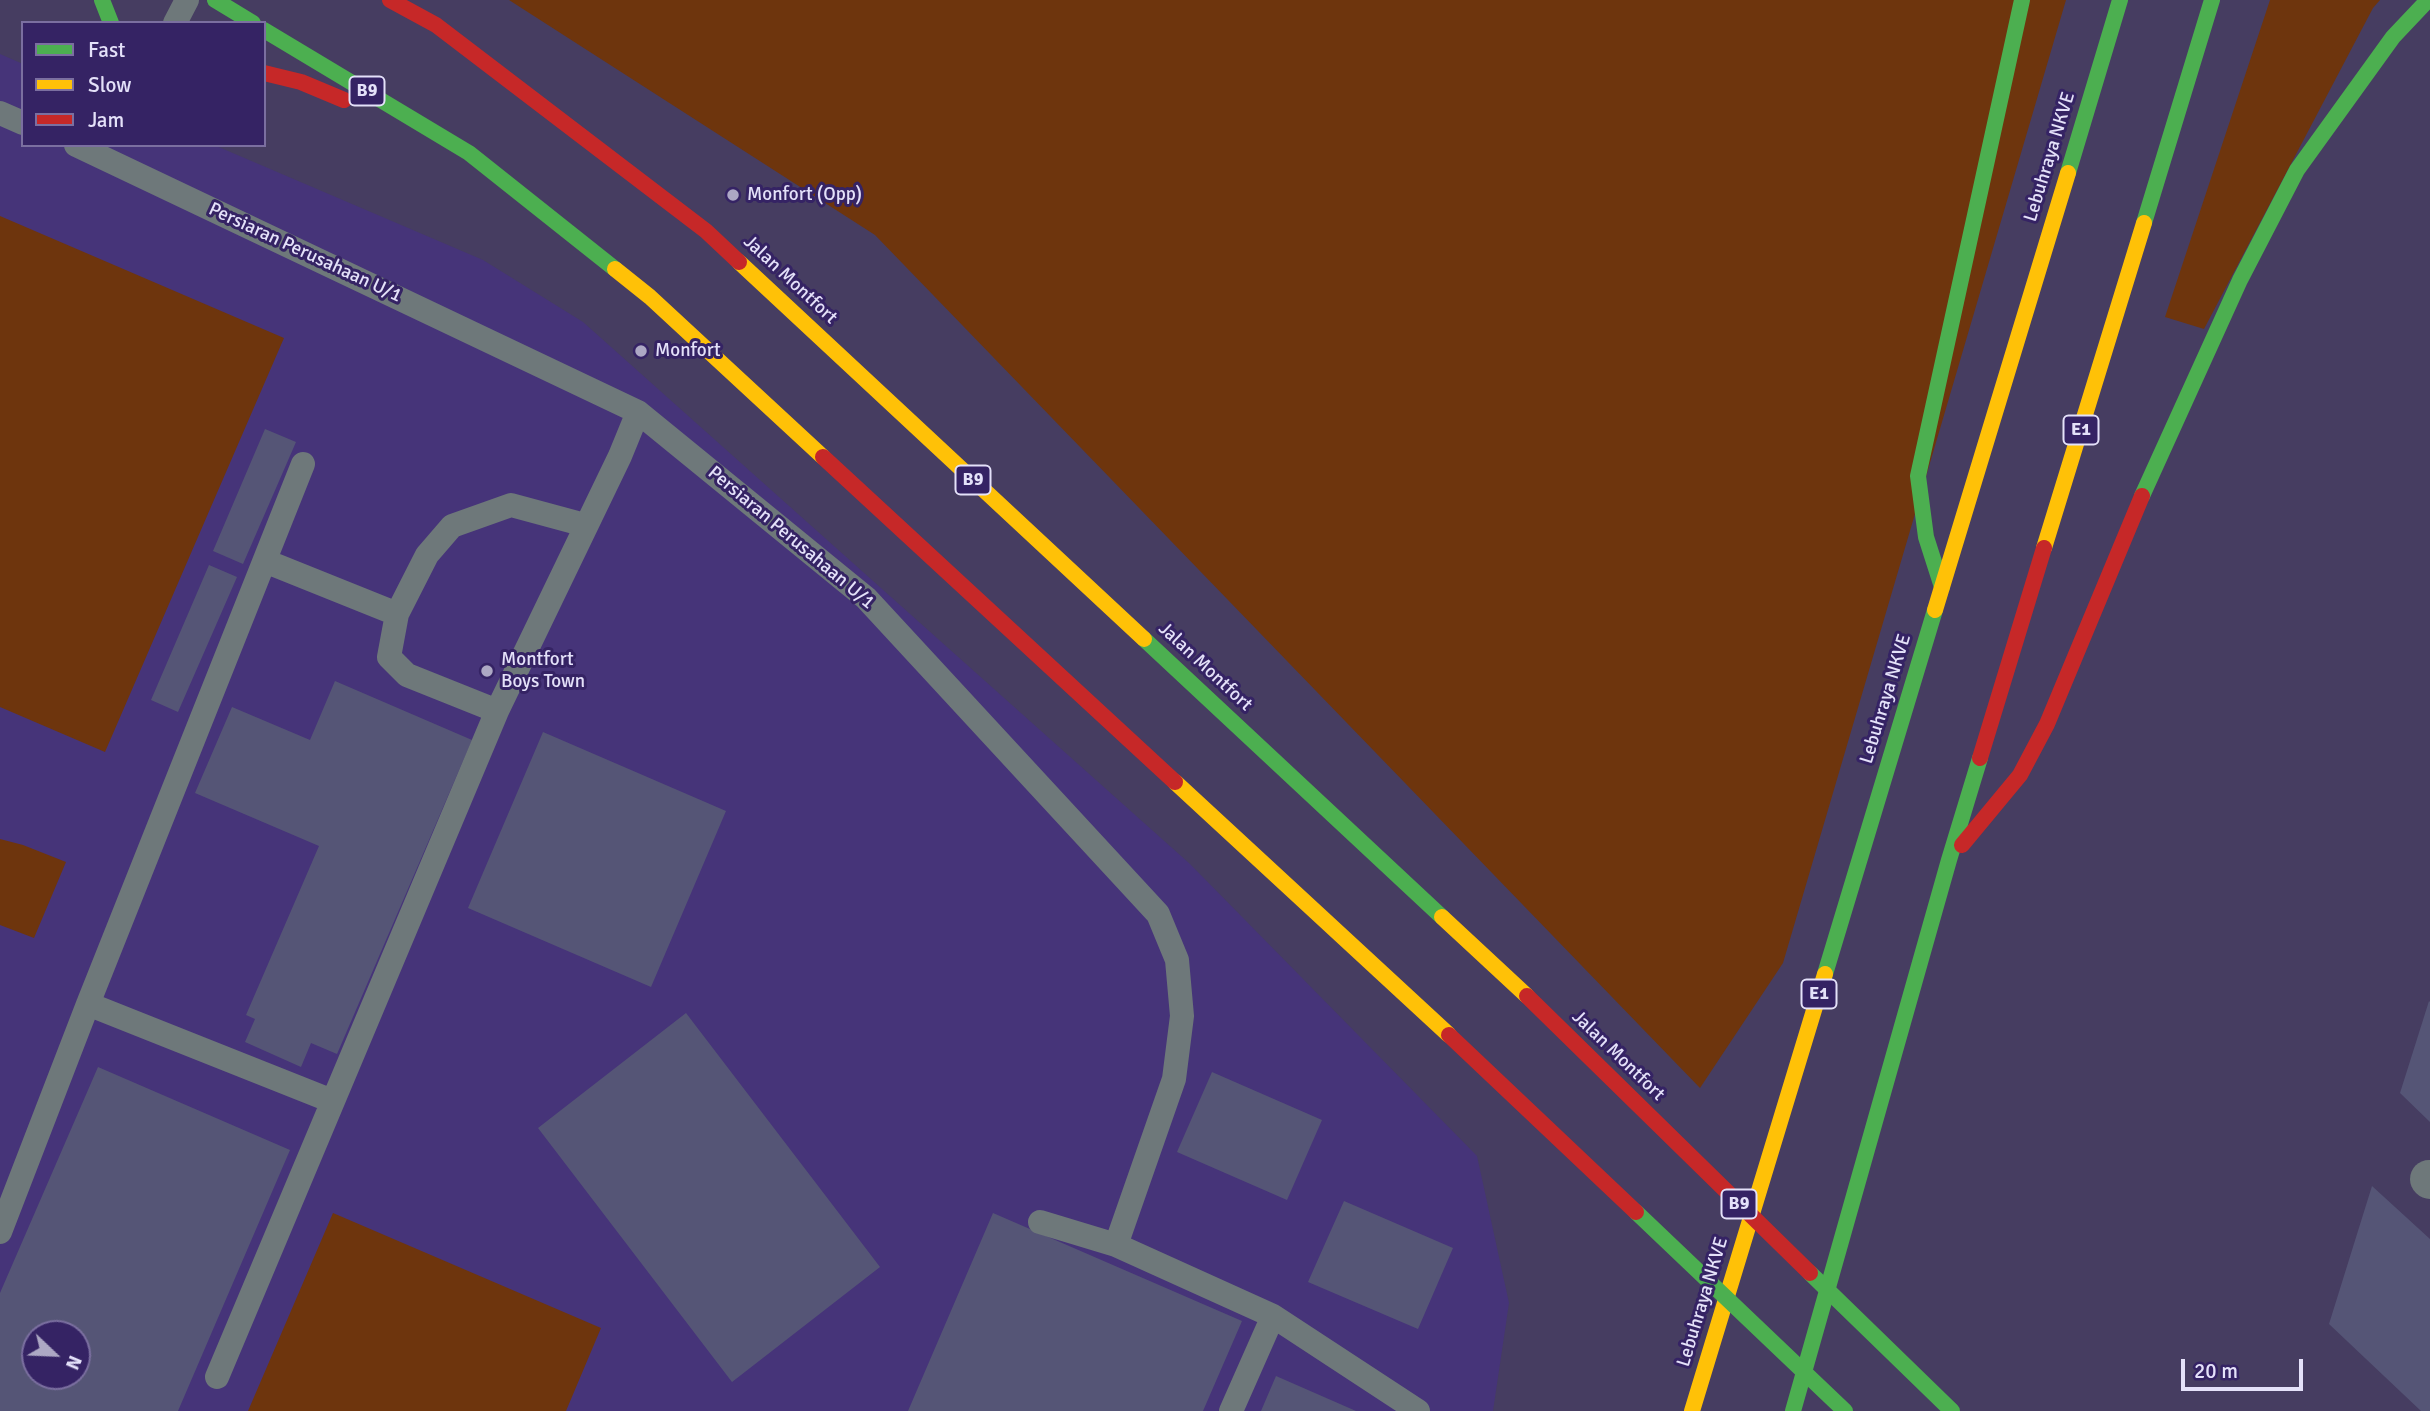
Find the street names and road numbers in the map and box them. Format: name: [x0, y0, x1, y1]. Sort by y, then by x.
road number: B9: [350, 76, 384, 106]
street label: Lebuhraya NKVE: [2019, 89, 2081, 225]
street label: Persiaran Perusahaan U/1: [205, 198, 405, 308]
street label: Jalan Montfort: [738, 231, 842, 329]
road number: E1: [2064, 416, 2098, 444]
street label: Persiaran Perusahaan U/1: [703, 462, 879, 614]
road number: B9: [956, 466, 990, 494]
street label: Jalan Montfort: [1153, 618, 1257, 716]
street label: Lebuhraya NKVE: [1855, 631, 1917, 767]
road number: E1: [1801, 979, 1836, 1009]
street label: Jalan Montfort: [1567, 1006, 1669, 1106]
road number: B9: [1722, 1190, 1756, 1218]
street label: Lebuhraya NKVE: [1672, 1234, 1734, 1370]

